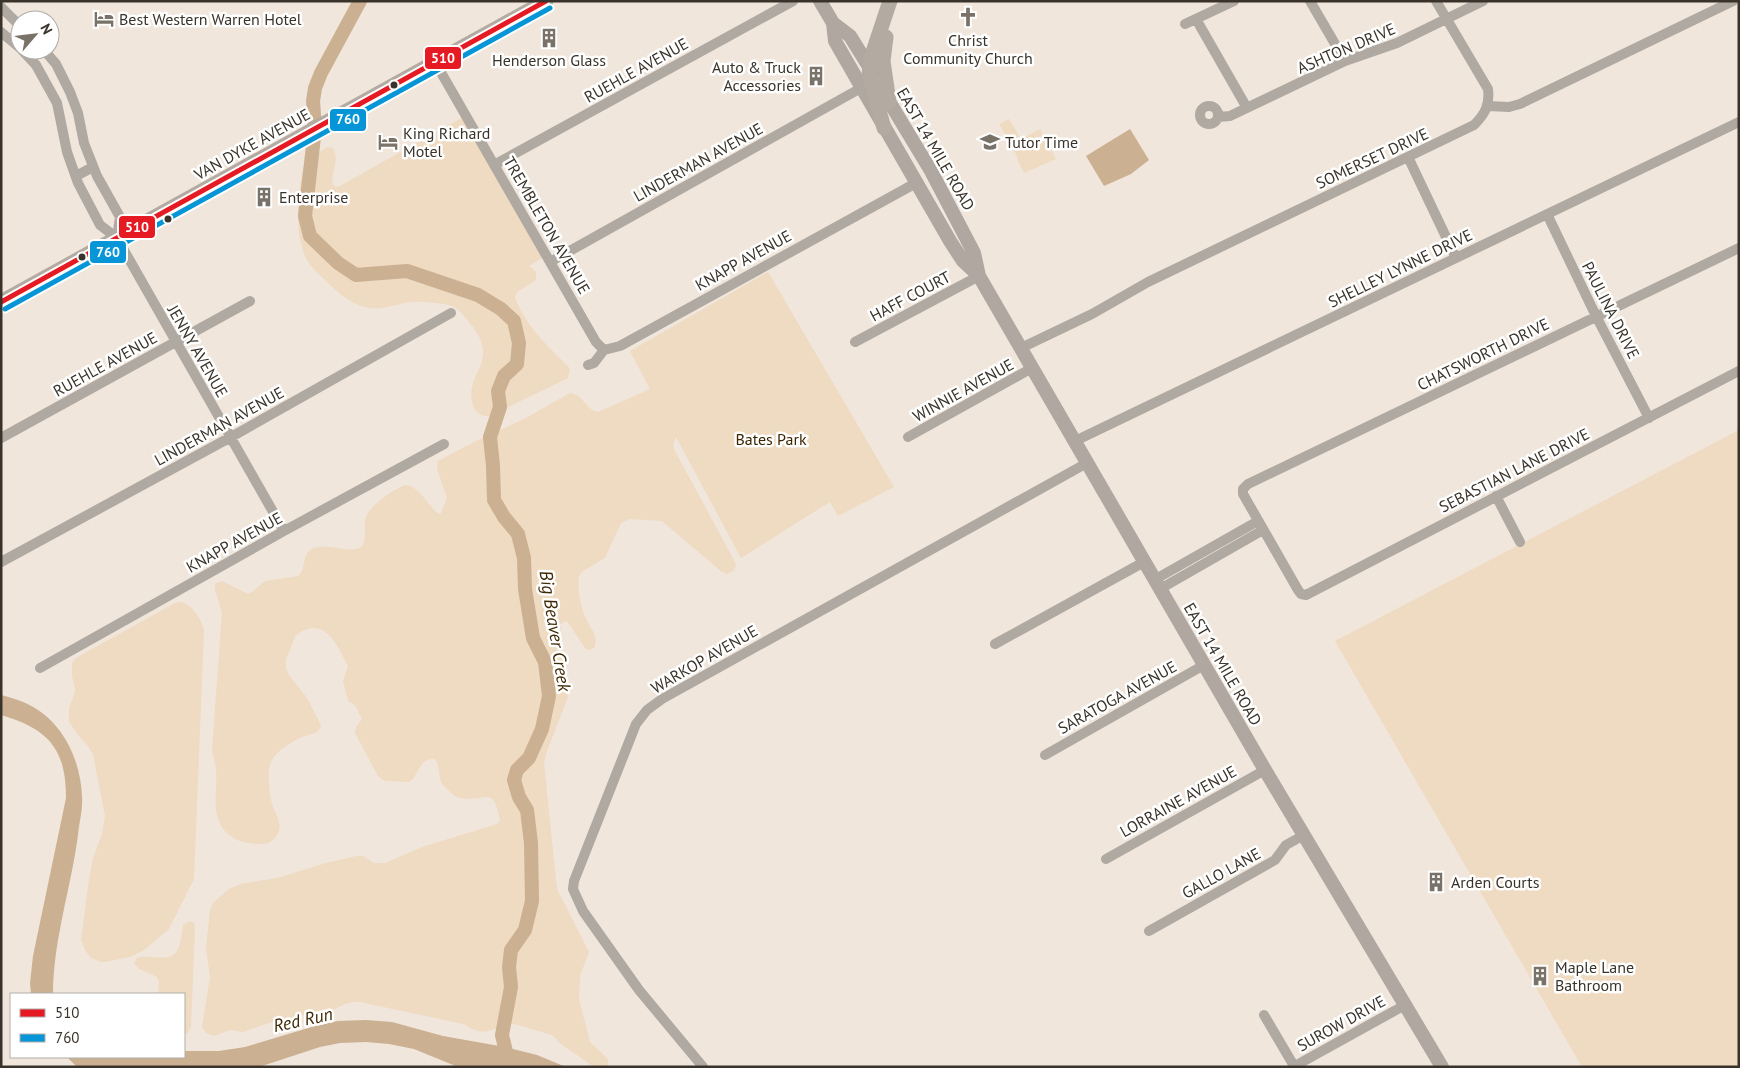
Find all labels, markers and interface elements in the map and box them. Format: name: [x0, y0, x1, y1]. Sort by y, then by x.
church icon: Christ Community Church: [957, 6, 979, 28]
hotel icon: Best Western Warren Hotel: [93, 8, 115, 30]
place label: Best Western Warren Hotel: [119, 9, 302, 29]
north arrow: [10, 10, 60, 60]
street label: ASHTON DRIVE: [1294, 18, 1398, 78]
text: N: [36, 21, 57, 37]
building icon: Henderson Glass: [538, 27, 560, 49]
place label: Christ Community Church: [903, 30, 1033, 68]
street label: RUEHLE AVENUE: [580, 33, 692, 107]
line badge: 510: [424, 46, 462, 70]
text: 510: [431, 49, 455, 67]
place label: Henderson Glass: [492, 50, 606, 70]
place label: Auto & Truck Accessories: [712, 57, 801, 95]
building icon: Auto & Truck Accessories: [805, 65, 827, 87]
unlabelled marker: [389, 80, 399, 90]
street label: EAST 14 MILE ROAD: [893, 84, 979, 214]
street label: VAN DYKE AVENUE: [190, 104, 314, 185]
line badge: 760: [329, 108, 367, 132]
text: 760: [336, 110, 360, 128]
street label: LINDERMAN AVENUE: [630, 118, 766, 206]
place label: King Richard Motel: [403, 123, 490, 161]
street label: SOMERSET DRIVE: [1312, 123, 1432, 193]
hotel icon: King Richard Motel: [377, 131, 399, 153]
school or university icon: Tutor Time: [979, 131, 1001, 153]
place label: Tutor Time: [1005, 132, 1078, 152]
street label: TREMBLETON AVENUE: [499, 153, 595, 297]
building icon: Enterprise: [253, 186, 275, 208]
place label: Enterprise: [279, 187, 348, 207]
unlabelled marker: [163, 214, 173, 224]
line badge: 510: [118, 215, 156, 239]
text: 510: [125, 218, 149, 236]
street label: SHELLEY LYNNE DRIVE: [1325, 224, 1475, 312]
street label: KNAPP AVENUE: [691, 225, 795, 295]
line badge: 760: [89, 240, 127, 264]
text: 760: [96, 243, 120, 261]
unlabelled marker: [77, 252, 87, 262]
street label: PAULINA DRIVE: [1578, 258, 1644, 362]
street label: HAFF COURT: [866, 266, 954, 326]
street label: JENNY AVENUE: [163, 300, 232, 401]
street label: CHATSWORTH DRIVE: [1414, 313, 1552, 395]
street label: RUEHLE AVENUE: [49, 327, 161, 401]
street label: WINNIE AVENUE: [909, 354, 1017, 426]
street label: LINDERMAN AVENUE: [151, 382, 287, 470]
street label: SEBASTIAN LANE DRIVE: [1436, 423, 1592, 517]
park label: Bates Park: [735, 429, 807, 449]
street label: KNAPP AVENUE: [182, 507, 286, 577]
water label: Big Beaver Creek: [535, 569, 577, 694]
street label: EAST 14 MILE ROAD: [1180, 599, 1266, 729]
street label: WARKOP AVENUE: [647, 620, 761, 698]
street label: SARATOGA AVENUE: [1054, 656, 1180, 738]
street label: LORRAINE AVENUE: [1116, 761, 1240, 841]
street label: GALLO LANE: [1178, 843, 1264, 903]
building icon: Arden Courts: [1425, 871, 1447, 893]
place label: Arden Courts: [1451, 872, 1540, 892]
place label: Maple Lane Bathroom: [1555, 957, 1634, 995]
building icon: Maple Lane Bathroom: [1529, 965, 1551, 987]
street label: SUROW DRIVE: [1293, 991, 1389, 1055]
legend: [10, 993, 185, 1058]
water label: Red Run: [271, 1002, 335, 1037]
text: 510: [55, 1003, 80, 1022]
text: 760: [55, 1028, 80, 1047]

